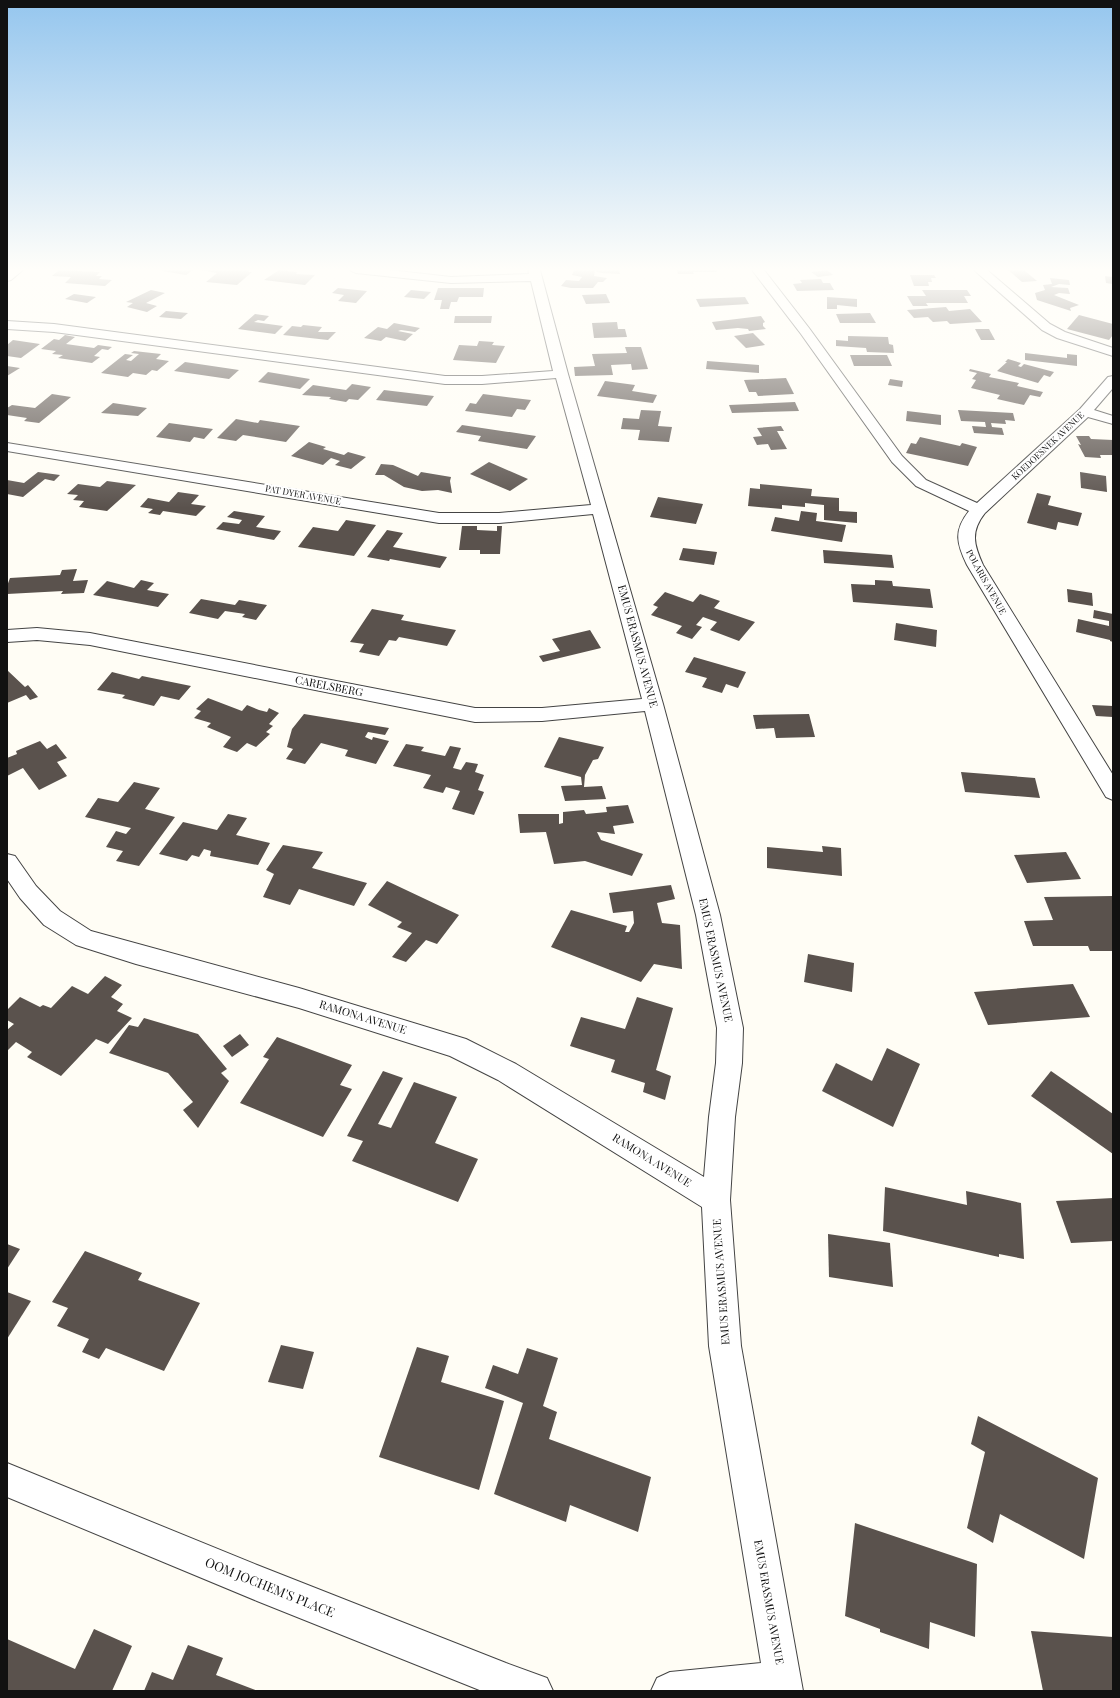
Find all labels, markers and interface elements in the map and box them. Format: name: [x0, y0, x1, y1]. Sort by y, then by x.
street label: KOEDOESNEK AVENUE: [1008, 408, 1087, 482]
street label: PAT DYER AVENUE: [264, 481, 343, 507]
street label: POLARIS AVENUE: [964, 547, 1010, 617]
street label: EMUS ERASMUS AVENUE: [615, 583, 662, 709]
street label: CARELSBERG: [294, 672, 365, 699]
street label: EMUS ERASMUS AVENUE: [696, 896, 737, 1024]
street label: RAMONA AVENUE: [318, 996, 409, 1037]
street label: RAMONA AVENUE: [610, 1129, 695, 1190]
street label: EMUS ERASMUS AVENUE: [709, 1218, 732, 1346]
street label: EMUS ERASMUS AVENUE: [751, 1538, 788, 1666]
street label: OOM JOCHEM'S PLACE: [203, 1553, 338, 1620]

